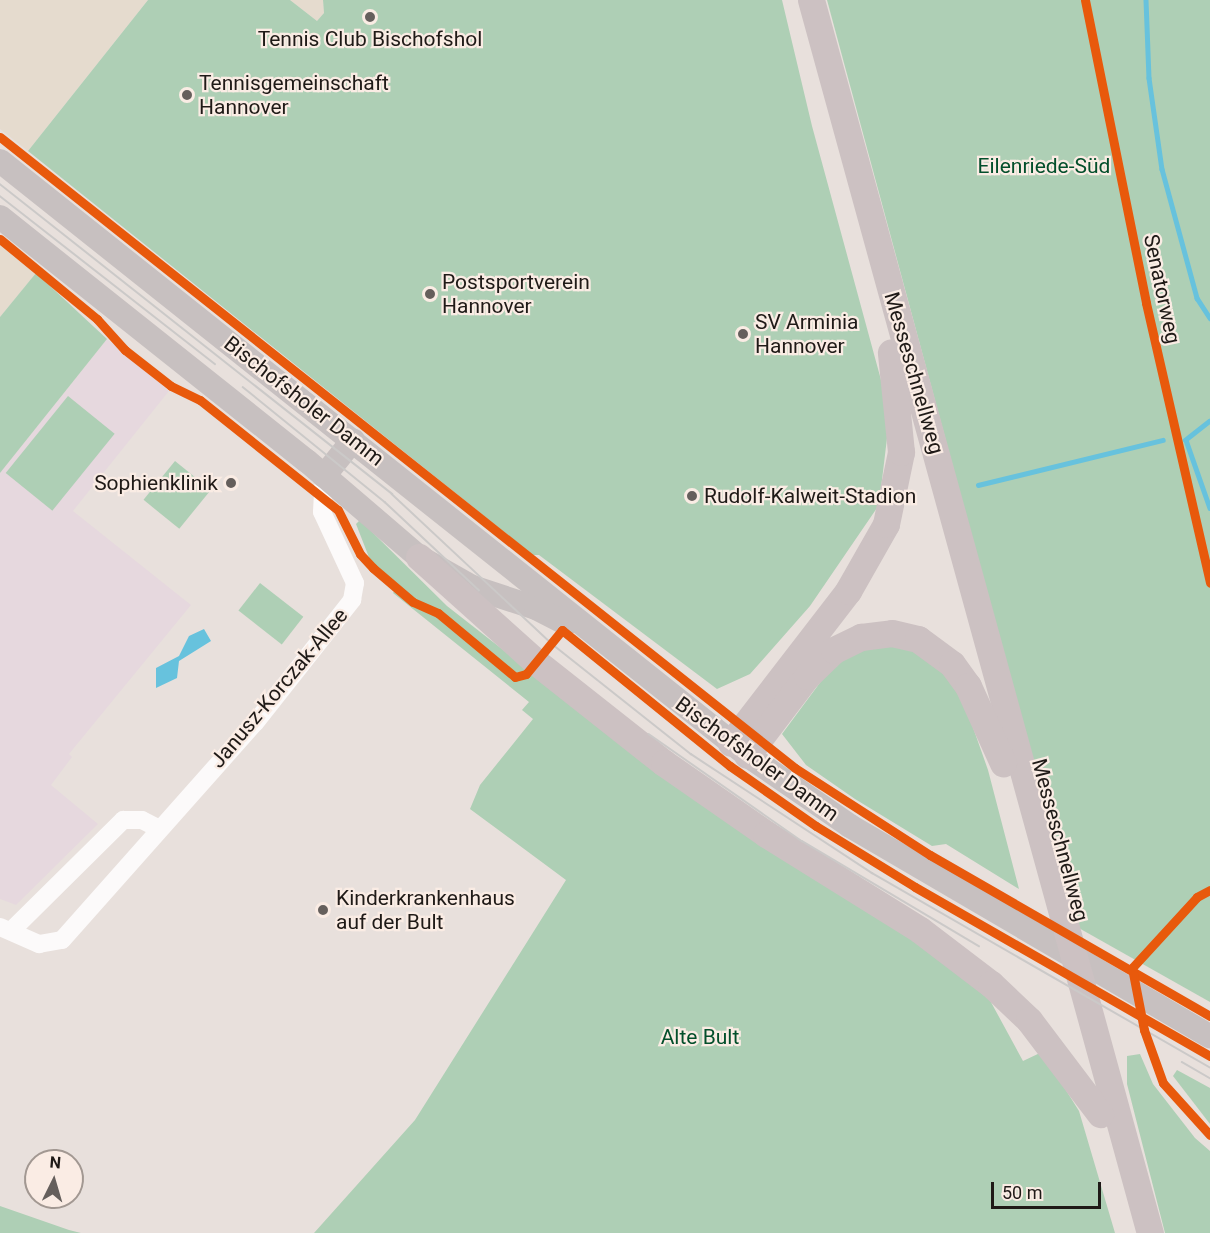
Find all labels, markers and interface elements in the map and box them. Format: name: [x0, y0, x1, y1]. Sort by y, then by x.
marker: Tennis Club Bischofshol: [363, 10, 377, 24]
place label: Tennis Club Bischofshol: [258, 26, 482, 52]
place label: Tennisgemeinschaft Hannover: [199, 70, 389, 120]
marker: Tennisgemeinschaft Hannover: [180, 88, 194, 102]
park label: Eilenriede-Süd: [978, 153, 1110, 179]
street label: Senatorweg: [1138, 232, 1186, 346]
place label: Postsportverein Hannover: [442, 269, 590, 319]
marker: Postsportverein Hannover: [423, 287, 437, 301]
street label: Messeschnellweg: [879, 289, 949, 457]
place label: SV Arminia Hannover: [755, 309, 859, 359]
marker: SV Arminia Hannover: [736, 327, 750, 341]
street label: Bischofsholer Damm: [219, 331, 389, 471]
place label: Sophienklinik: [94, 470, 218, 496]
marker: Sophienklinik: [222, 474, 240, 492]
place label: Rudolf-Kalweit-Stadion: [704, 483, 916, 509]
marker: Rudolf-Kalweit-Stadion: [685, 489, 699, 503]
street label: Janusz-Korczak-Allee: [205, 603, 353, 773]
street label: Bischofsholer Damm: [670, 691, 844, 827]
street label: Messeschnellweg: [1026, 756, 1094, 924]
place label: Kinderkrankenhaus auf der Bult: [336, 885, 515, 935]
marker: Kinderkrankenhaus auf der Bult: [314, 901, 332, 919]
park label: Alte Bult: [661, 1024, 739, 1050]
north arrow: [24, 1149, 84, 1209]
text: N: [49, 1153, 62, 1173]
scale bar: [994, 1170, 1104, 1208]
text: 50 m: [1002, 1182, 1042, 1203]

